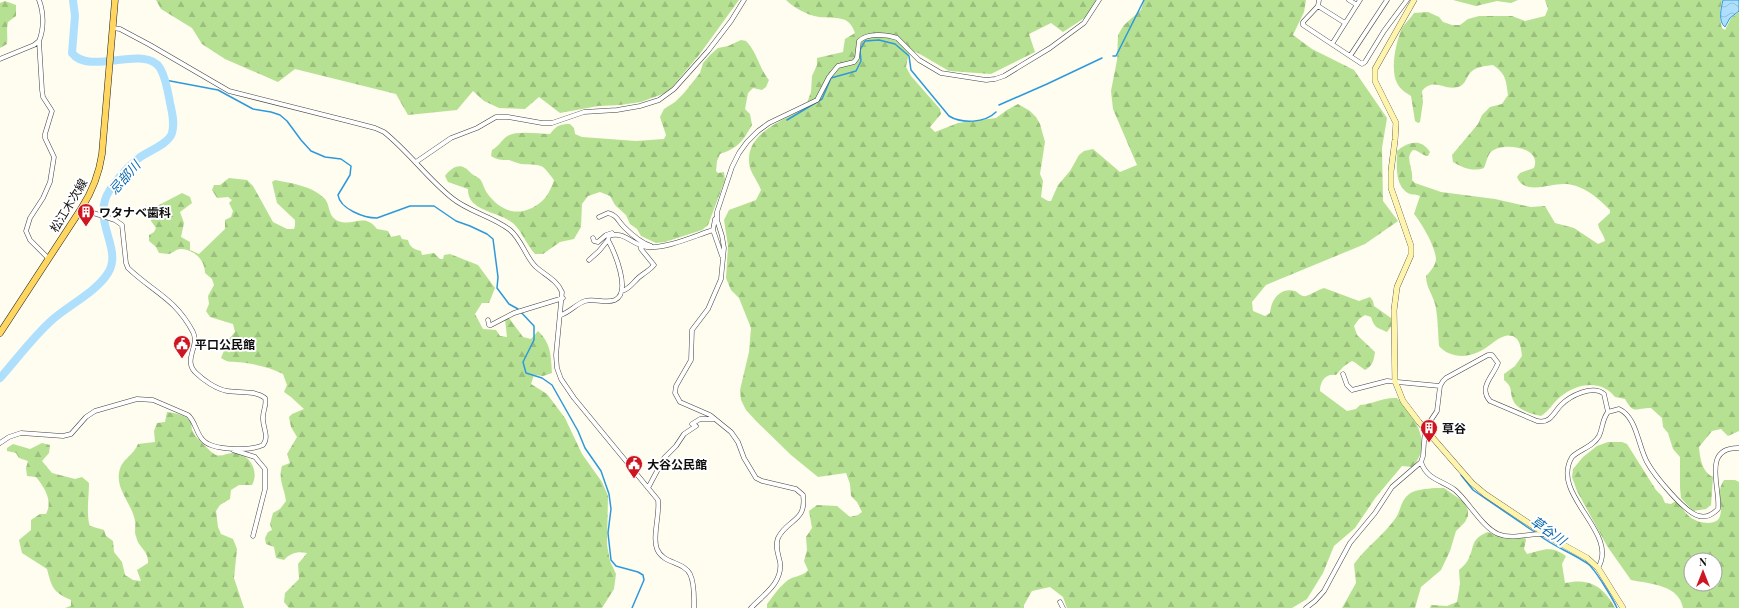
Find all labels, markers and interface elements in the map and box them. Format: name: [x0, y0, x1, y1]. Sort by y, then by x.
water label: 忌部川: [105, 155, 145, 197]
street label: 松江木次線: [46, 175, 90, 235]
building icon: ワタナベ歯科: [76, 202, 96, 227]
place label: ワタナベ歯科: [99, 204, 171, 220]
public building icon: 平口公民館: [172, 334, 192, 359]
place label: 平口公民館: [195, 336, 255, 352]
building icon: 草谷: [1419, 418, 1439, 443]
place label: 草谷: [1442, 420, 1466, 436]
public building icon: 大谷公民館: [624, 454, 644, 479]
place label: 大谷公民館: [647, 456, 707, 472]
water label: 草谷川: [1528, 512, 1571, 549]
north arrow: [1683, 552, 1723, 592]
text: N: [1699, 554, 1707, 569]

